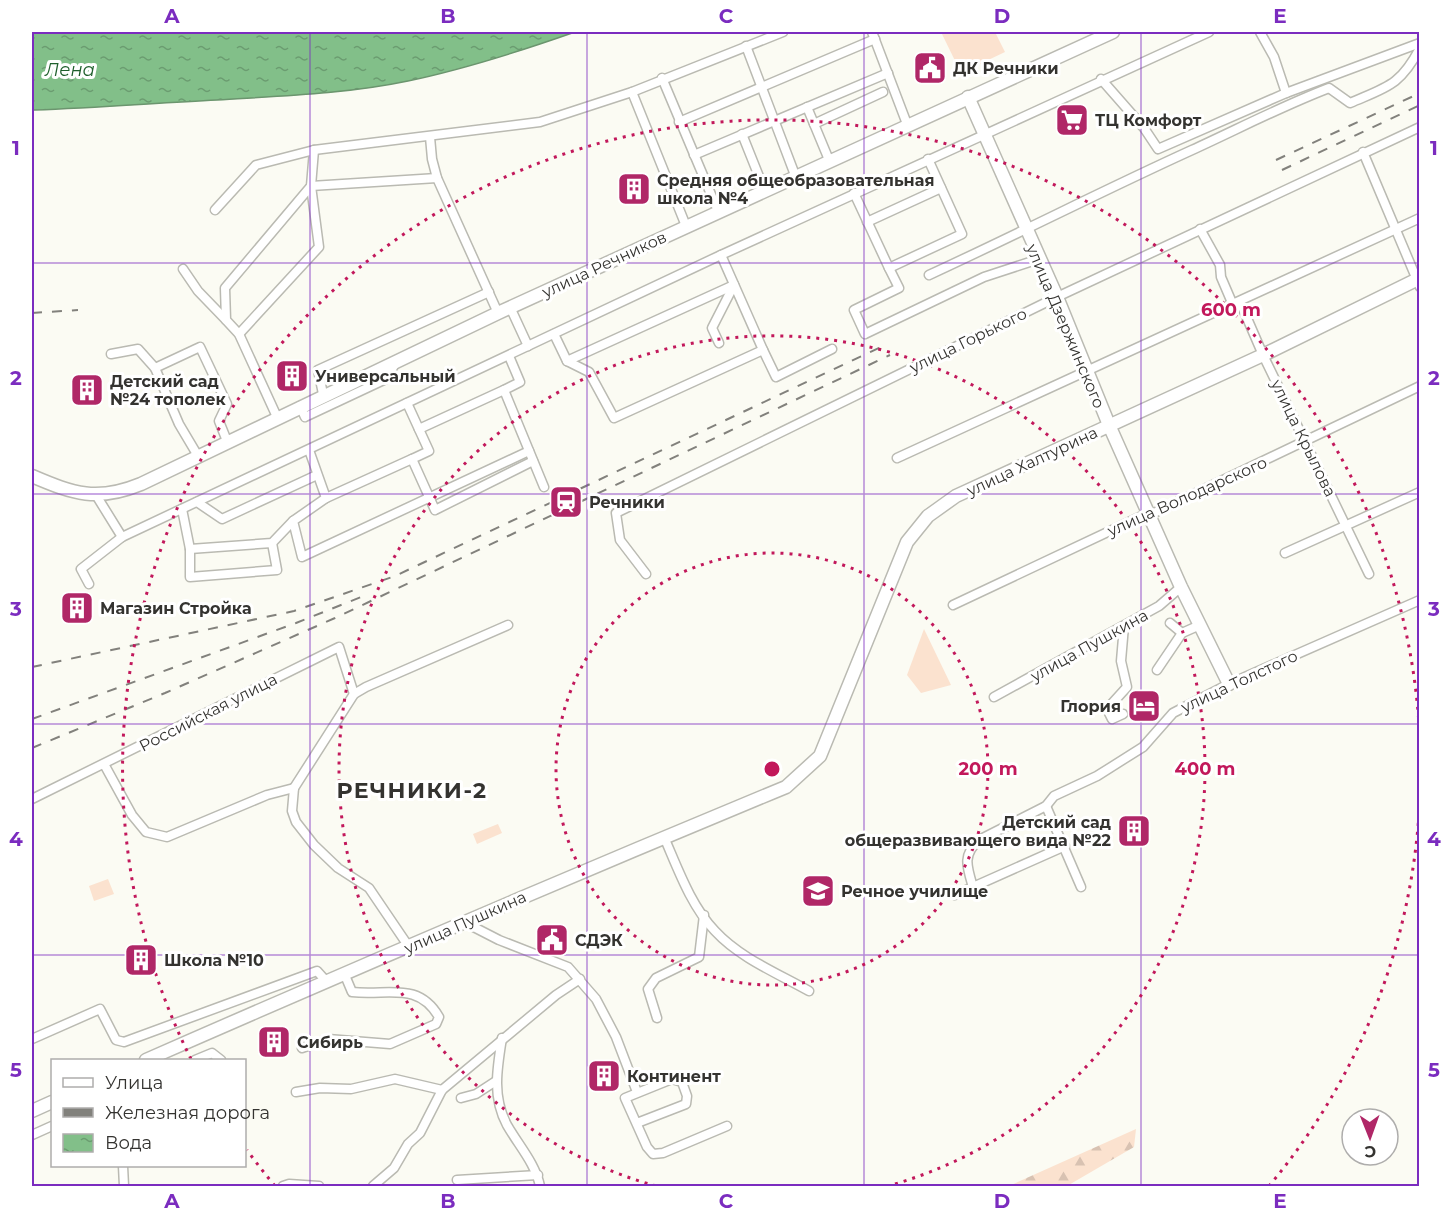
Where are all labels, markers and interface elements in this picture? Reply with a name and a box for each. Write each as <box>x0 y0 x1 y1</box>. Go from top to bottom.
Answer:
text: A <box>163 4 180 28</box>
text: B <box>440 4 456 28</box>
text: C <box>719 4 734 28</box>
text: D <box>994 4 1010 28</box>
text: E <box>1273 4 1287 28</box>
public building icon: ДК Речники <box>912 50 948 86</box>
water label: Лена <box>44 59 95 81</box>
place label: ДК Речники <box>953 59 1059 78</box>
supermarket icon: ТЦ Комфорт <box>1054 102 1090 138</box>
place label: ТЦ Комфорт <box>1095 111 1202 130</box>
text: 1 <box>12 136 20 160</box>
text: 1 <box>1430 136 1438 160</box>
building icon: Средняя общеобразовательная школа №4 <box>616 171 652 207</box>
place label: Средняя общеобразовательная школа №4 <box>657 171 934 208</box>
street label: улица Речников <box>538 227 670 302</box>
street label: улица Дзержинского <box>1022 240 1109 411</box>
text: 600 m <box>1201 299 1261 321</box>
street label: улица Горького <box>906 304 1030 378</box>
building icon: Универсальный <box>274 358 310 394</box>
text: 2 <box>10 366 22 390</box>
text: 2 <box>1428 366 1440 390</box>
place label: Универсальный <box>315 367 456 386</box>
building icon: Детский сад №24 тополек <box>69 372 105 408</box>
place label: Детский сад №24 тополек <box>110 372 227 409</box>
street label: улица Крылова <box>1266 376 1340 500</box>
street label: улица Халтурина <box>963 423 1101 501</box>
street label: улица Володарского <box>1103 453 1270 541</box>
station icon: Речники <box>548 484 584 520</box>
place label: Речники <box>589 493 665 512</box>
building icon: Магазин Стройка <box>59 590 95 626</box>
text: 3 <box>9 597 22 621</box>
text: 3 <box>1427 597 1440 621</box>
place label: Магазин Стройка <box>100 599 252 618</box>
street label: улица Пушкина <box>1026 605 1151 686</box>
street label: улица Толстого <box>1177 646 1301 717</box>
street label: Российская улица <box>136 669 280 756</box>
hotel icon: Глория <box>1126 688 1162 724</box>
place label: Глория <box>1060 697 1121 716</box>
text: 200 m <box>958 758 1018 780</box>
text: 400 m <box>1175 758 1235 780</box>
centre of rings <box>762 759 782 779</box>
district label: РЕЧНИКИ-2 <box>337 777 488 804</box>
place label: Детский сад общеразвивающего вида №22 <box>845 813 1111 850</box>
building icon: Детский сад общеразвивающего вида №22 <box>1116 813 1152 849</box>
text: 4 <box>9 827 23 851</box>
text: 4 <box>1427 827 1441 851</box>
school or university icon: Речное училище <box>800 873 836 909</box>
place label: Речное училище <box>841 882 988 901</box>
street label: улица Пушкина <box>400 887 529 958</box>
public building icon: СДЭК <box>534 922 570 958</box>
place label: СДЭК <box>575 931 623 950</box>
building icon: Школа №10 <box>123 942 159 978</box>
place label: Школа №10 <box>164 951 264 970</box>
building icon: Сибирь <box>256 1024 292 1060</box>
place label: Сибирь <box>297 1033 363 1052</box>
text: 5 <box>10 1058 22 1082</box>
building icon: Континент <box>586 1058 622 1094</box>
text: 5 <box>1428 1058 1440 1082</box>
legend <box>51 1059 246 1167</box>
place label: Континент <box>627 1067 721 1086</box>
text: Улица <box>105 1072 163 1094</box>
text: Железная дорога <box>105 1102 270 1124</box>
north arrow <box>1340 1107 1400 1167</box>
text: Вода <box>105 1132 152 1154</box>
text: С <box>1364 1142 1376 1161</box>
text: A <box>163 1189 180 1213</box>
text: B <box>440 1189 456 1213</box>
text: C <box>719 1189 734 1213</box>
text: D <box>994 1189 1010 1213</box>
text: E <box>1273 1189 1287 1213</box>

